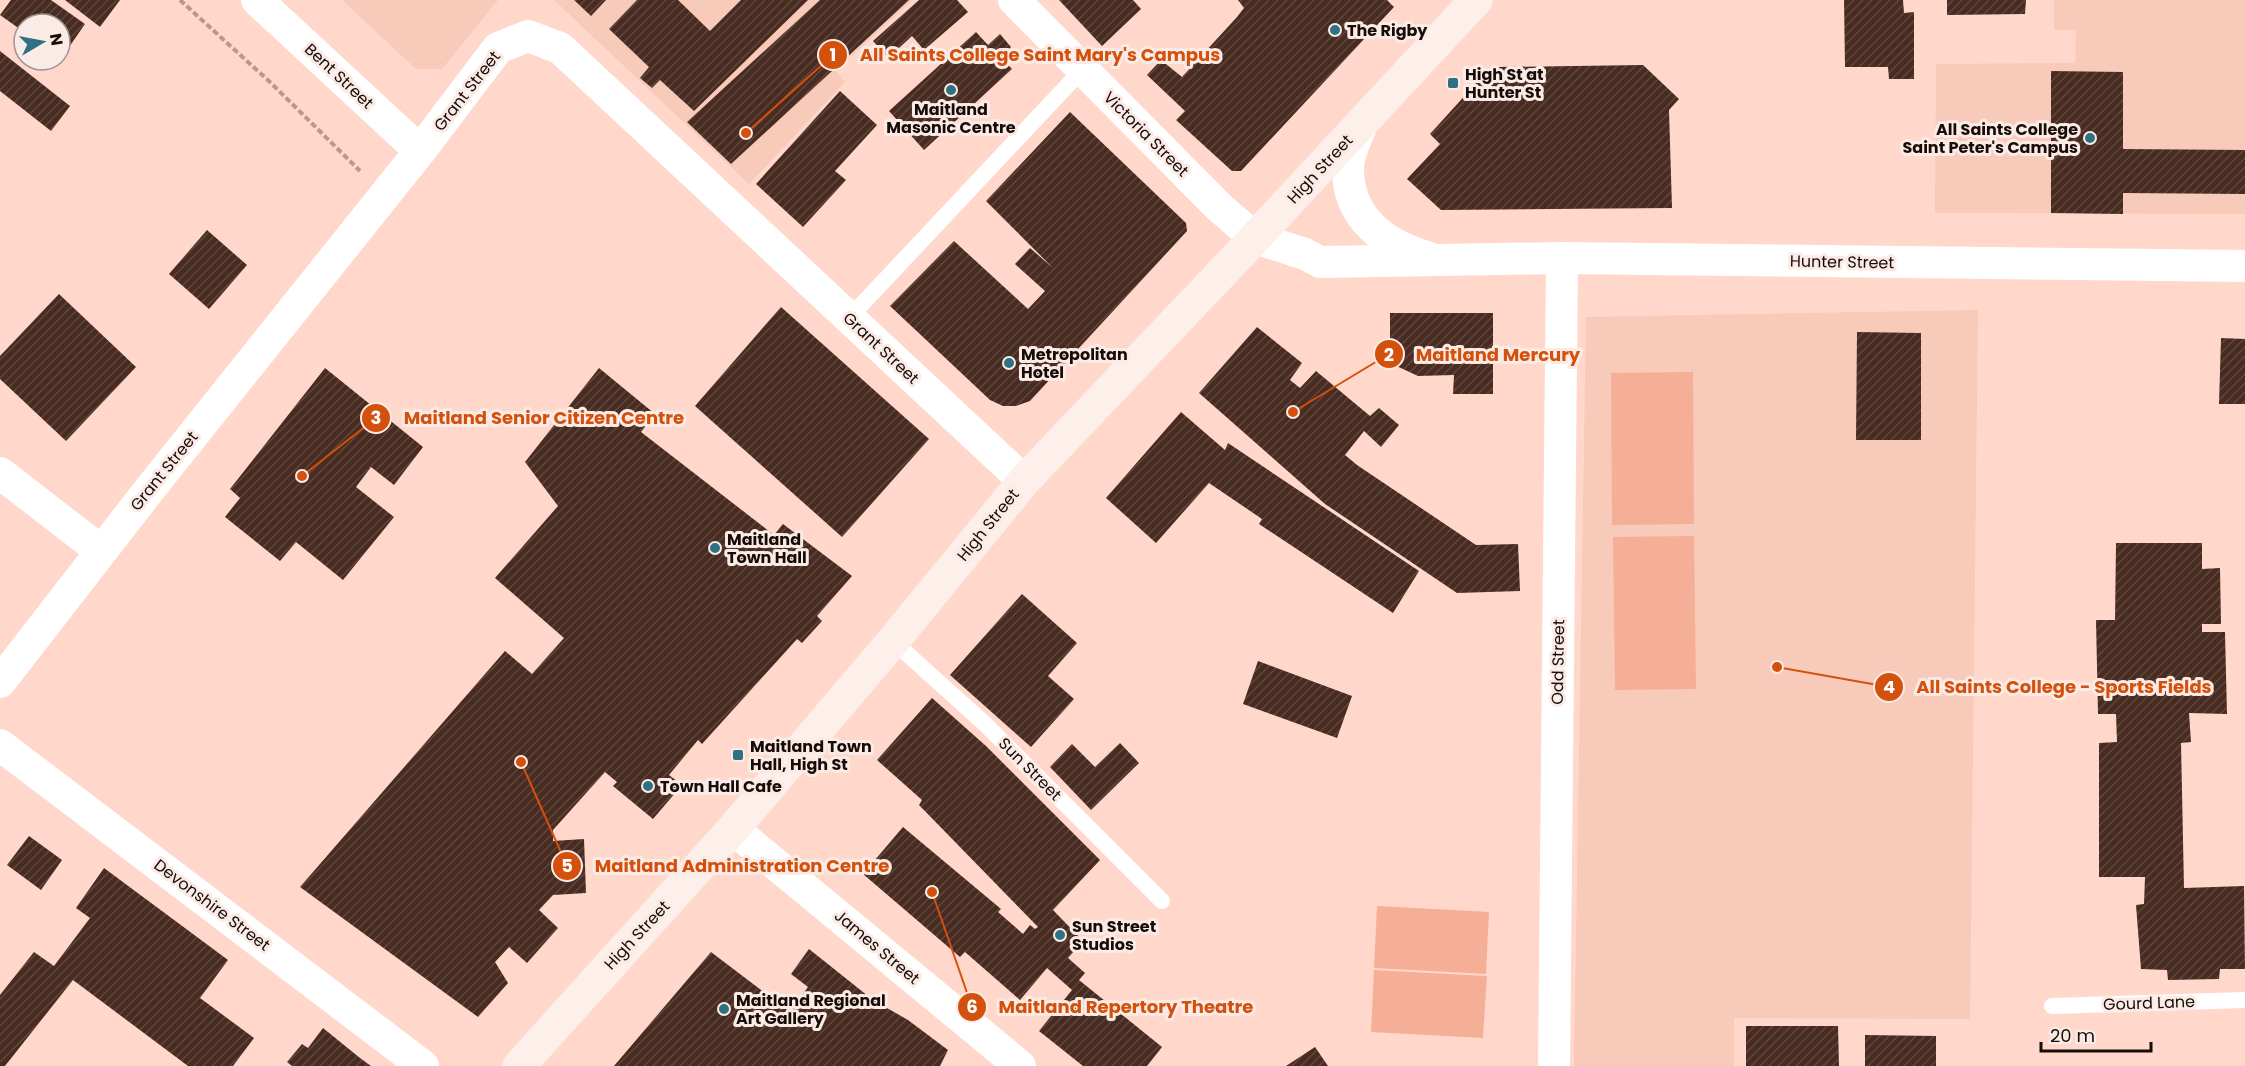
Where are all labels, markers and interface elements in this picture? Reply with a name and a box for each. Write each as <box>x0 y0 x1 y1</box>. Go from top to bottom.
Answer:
north arrow <box>12 12 72 72</box>
place label: The Rigby <box>1347 19 1428 42</box>
marker: The Rigby <box>1328 23 1342 37</box>
text: N <box>44 32 69 47</box>
callout: All Saints College Saint Mary's Campus <box>818 37 1233 73</box>
street label: Bent Street <box>299 38 379 114</box>
text: 1 <box>830 42 836 67</box>
text: All Saints College Saint Mary's Campus <box>860 42 1220 67</box>
street label: Grant Street <box>428 46 506 136</box>
place label: High St at Hunter St <box>1465 63 1544 104</box>
marker: High St at Hunter St <box>1446 76 1460 90</box>
marker: Maitland Masonic Centre <box>944 83 958 97</box>
street label: Victoria Street <box>1098 86 1194 182</box>
place label: Maitland Masonic Centre <box>886 98 1016 139</box>
place label: All Saints College Saint Peter's Campus <box>1902 118 2078 159</box>
street label: High Street <box>1282 129 1358 209</box>
marker: All Saints College Saint Peter's Campus <box>2083 131 2097 145</box>
street label: Hunter Street <box>1790 250 1895 274</box>
street label: Grant Street <box>838 307 924 389</box>
callout: Maitland Mercury <box>1374 336 1592 372</box>
text: 2 <box>1384 342 1394 367</box>
text: Maitland Mercury <box>1416 342 1581 367</box>
place label: Metropolitan Hotel <box>1021 343 1128 384</box>
marker: Metropolitan Hotel <box>1002 356 1016 370</box>
callout: Maitland Senior Citizen Centre <box>361 400 696 436</box>
text: 3 <box>371 405 381 430</box>
text: Maitland Senior Citizen Centre <box>404 405 684 430</box>
street label: Grant Street <box>125 426 203 516</box>
street label: High Street <box>952 484 1024 566</box>
place label: Maitland Town Hall <box>727 528 807 569</box>
marker: Maitland Town Hall <box>708 541 722 555</box>
street label: Odd Street <box>1546 619 1570 705</box>
callout: All Saints College - Sports Fields <box>1874 669 2224 705</box>
text: 4 <box>1883 674 1895 699</box>
text: All Saints College - Sports Fields <box>1916 674 2212 699</box>
street label: Sun Street <box>993 732 1067 806</box>
place label: Maitland Town Hall, High St <box>750 735 872 776</box>
marker: Maitland Town Hall, High St <box>731 748 745 762</box>
place label: Town Hall Cafe <box>660 775 782 798</box>
marker: Town Hall Cafe <box>641 779 655 793</box>
callout: Maitland Administration Centre <box>552 848 901 884</box>
text: 5 <box>561 853 573 878</box>
text: Maitland Administration Centre <box>595 853 889 878</box>
street label: Devonshire Street <box>149 854 275 956</box>
street label: High Street <box>599 895 675 975</box>
street label: James Street <box>829 904 925 990</box>
place label: Sun Street Studios <box>1072 915 1156 956</box>
marker: Sun Street Studios <box>1053 928 1067 942</box>
place label: Maitland Regional Art Gallery <box>736 989 886 1030</box>
callout: Maitland Repertory Theatre <box>957 989 1265 1025</box>
street label: Gourd Lane <box>2103 990 2195 1016</box>
text: 6 <box>966 994 978 1019</box>
text: Maitland Repertory Theatre <box>999 994 1253 1019</box>
marker: Maitland Regional Art Gallery <box>717 1002 731 1016</box>
scale bar <box>2041 1015 2150 1053</box>
text: 20 m <box>2050 1023 2095 1048</box>

